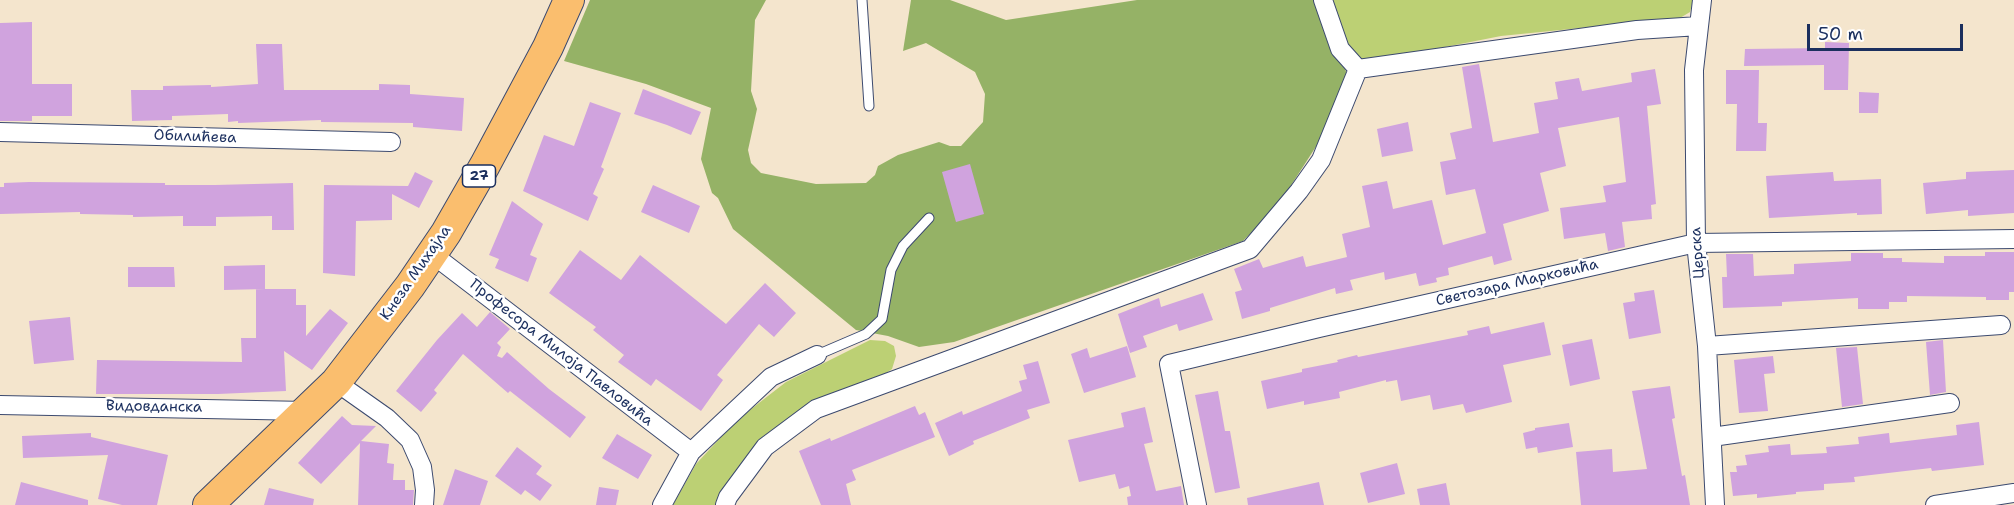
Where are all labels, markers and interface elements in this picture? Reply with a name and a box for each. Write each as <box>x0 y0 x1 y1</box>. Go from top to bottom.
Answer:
scale bar <box>1810 12 1966 50</box>
text: 50 m <box>1818 22 1863 46</box>
street label: Обилићева <box>153 127 237 147</box>
road number: 27 <box>462 165 496 187</box>
street label: Кнеза Михајла <box>377 222 455 324</box>
street label: Церска <box>1687 227 1709 279</box>
street label: Светозара Марковића <box>1434 256 1600 310</box>
street label: Професора Милоја Павловића <box>466 276 656 430</box>
street label: Видовданска <box>106 397 202 417</box>

